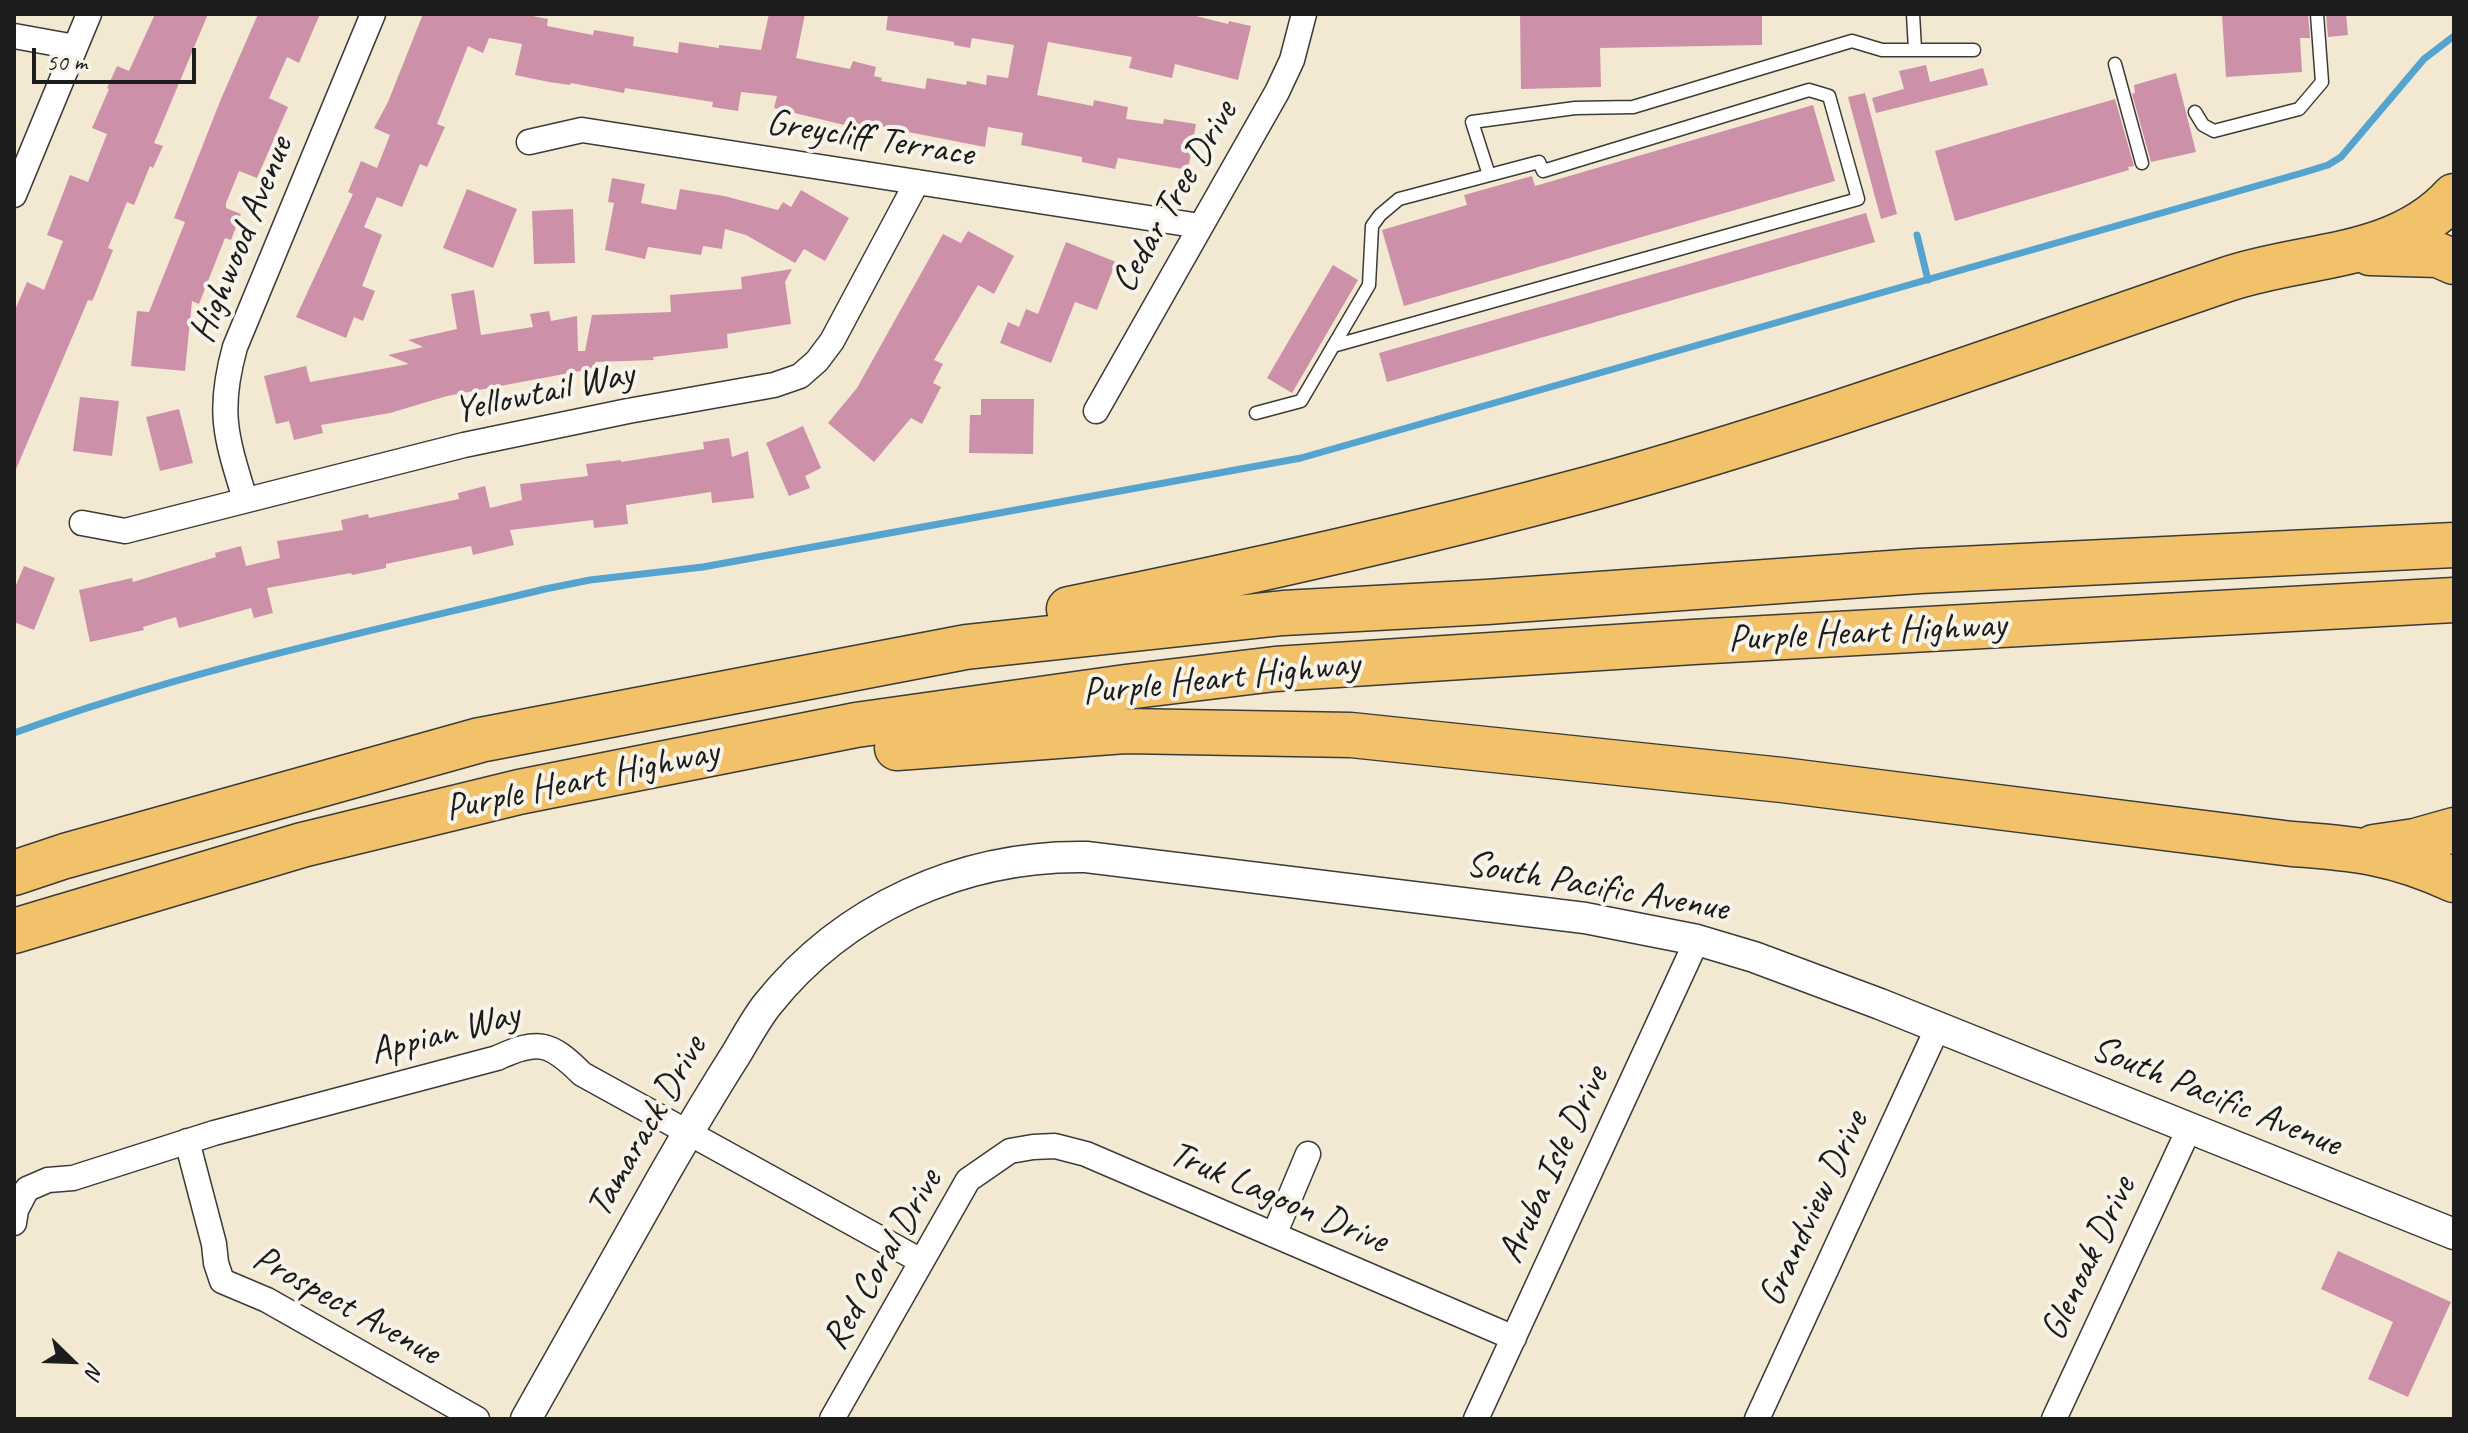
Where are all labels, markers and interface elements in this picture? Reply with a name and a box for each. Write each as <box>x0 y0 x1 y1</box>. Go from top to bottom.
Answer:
scale bar <box>36 32 200 82</box>
text: 50 m <box>46 47 87 77</box>
street label: Cedar Tree Drive <box>1102 93 1248 301</box>
street label: Greycliff Terrace <box>763 100 977 178</box>
street label: Highwood Avenue <box>180 131 304 349</box>
street label: Yellowtail Way <box>450 352 638 434</box>
street label: Purple Heart Highway <box>1727 603 2007 663</box>
street label: Purple Heart Highway <box>1080 642 1362 716</box>
street label: Purple Heart Highway <box>441 730 723 832</box>
street label: South Pacific Avenue <box>1462 842 1732 932</box>
street label: Appian Way <box>365 992 525 1076</box>
street label: South Pacific Avenue <box>2085 1026 2347 1168</box>
street label: Tamarack Drive <box>577 1028 717 1226</box>
street label: Aruba Isle Drive <box>1489 1060 1619 1270</box>
street label: Grandview Drive <box>1749 1104 1879 1314</box>
street label: Truk Lagoon Drive <box>1162 1132 1394 1264</box>
street label: Red Coral Drive <box>813 1162 953 1358</box>
street label: Glenoak Drive <box>2031 1170 2147 1348</box>
street label: Prospect Avenue <box>244 1236 448 1376</box>
north arrow <box>32 1321 112 1401</box>
text: N <box>79 1359 110 1382</box>

